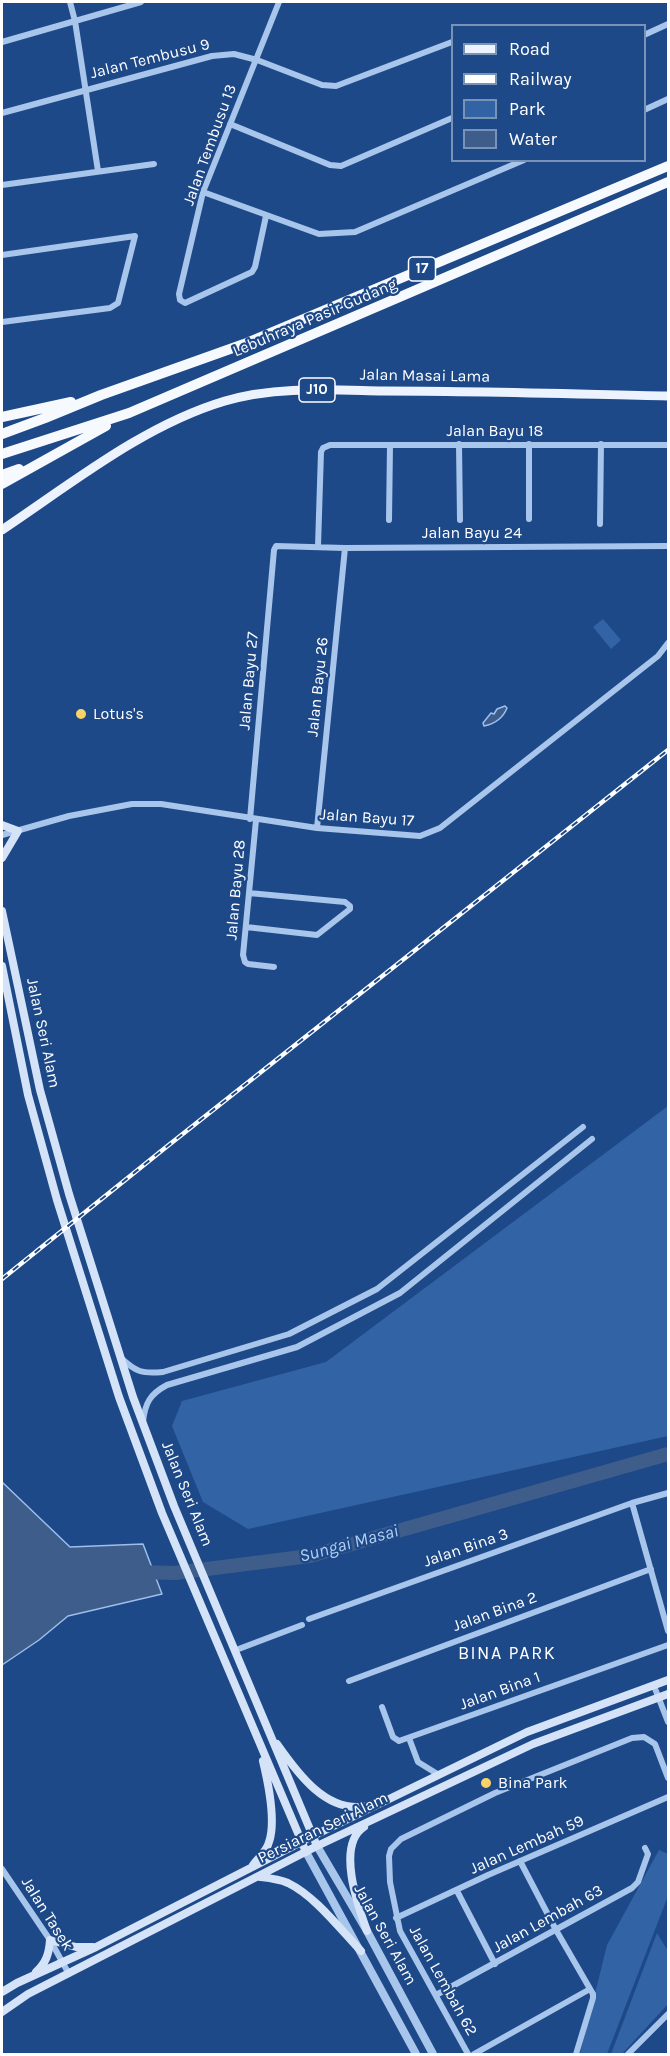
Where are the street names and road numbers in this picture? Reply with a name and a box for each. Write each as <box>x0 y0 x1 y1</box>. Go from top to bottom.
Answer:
street label: Jalan Tembusu 9 <box>88 35 212 83</box>
street label: Jalan Tembusu 13 <box>179 82 241 208</box>
road number: 17 <box>408 257 436 281</box>
street label: Lebuhraya Pasir Gudang <box>230 275 400 361</box>
street label: Jalan Masai Lama <box>360 365 490 387</box>
road number: J10 <box>299 378 335 402</box>
street label: Jalan Bayu 18 <box>447 421 543 441</box>
street label: Jalan Bayu 24 <box>422 523 522 543</box>
street label: Jalan Bayu 27 <box>235 631 263 731</box>
street label: Jalan Bayu 26 <box>303 636 333 738</box>
street label: Jalan Bayu 17 <box>319 805 415 831</box>
street label: Jalan Bayu 28 <box>222 839 250 941</box>
street label: Jalan Seri Alam <box>22 976 64 1090</box>
street label: Jalan Seri Alam <box>157 1439 217 1549</box>
street label: Jalan Bina 3 <box>421 1525 511 1571</box>
street label: Jalan Bina 2 <box>450 1588 540 1636</box>
street label: Jalan Bina 1 <box>457 1668 543 1714</box>
street label: Persiaran Seri Alam <box>255 1788 391 1868</box>
street label: Jalan Lembah 59 <box>467 1811 587 1879</box>
street label: Jalan Tasek <box>17 1874 77 1954</box>
street label: Jalan Lembah 63 <box>490 1881 606 1957</box>
street label: Jalan Seri Alam <box>350 1882 420 1988</box>
street label: Jalan Lembah 62 <box>405 1923 481 2039</box>

